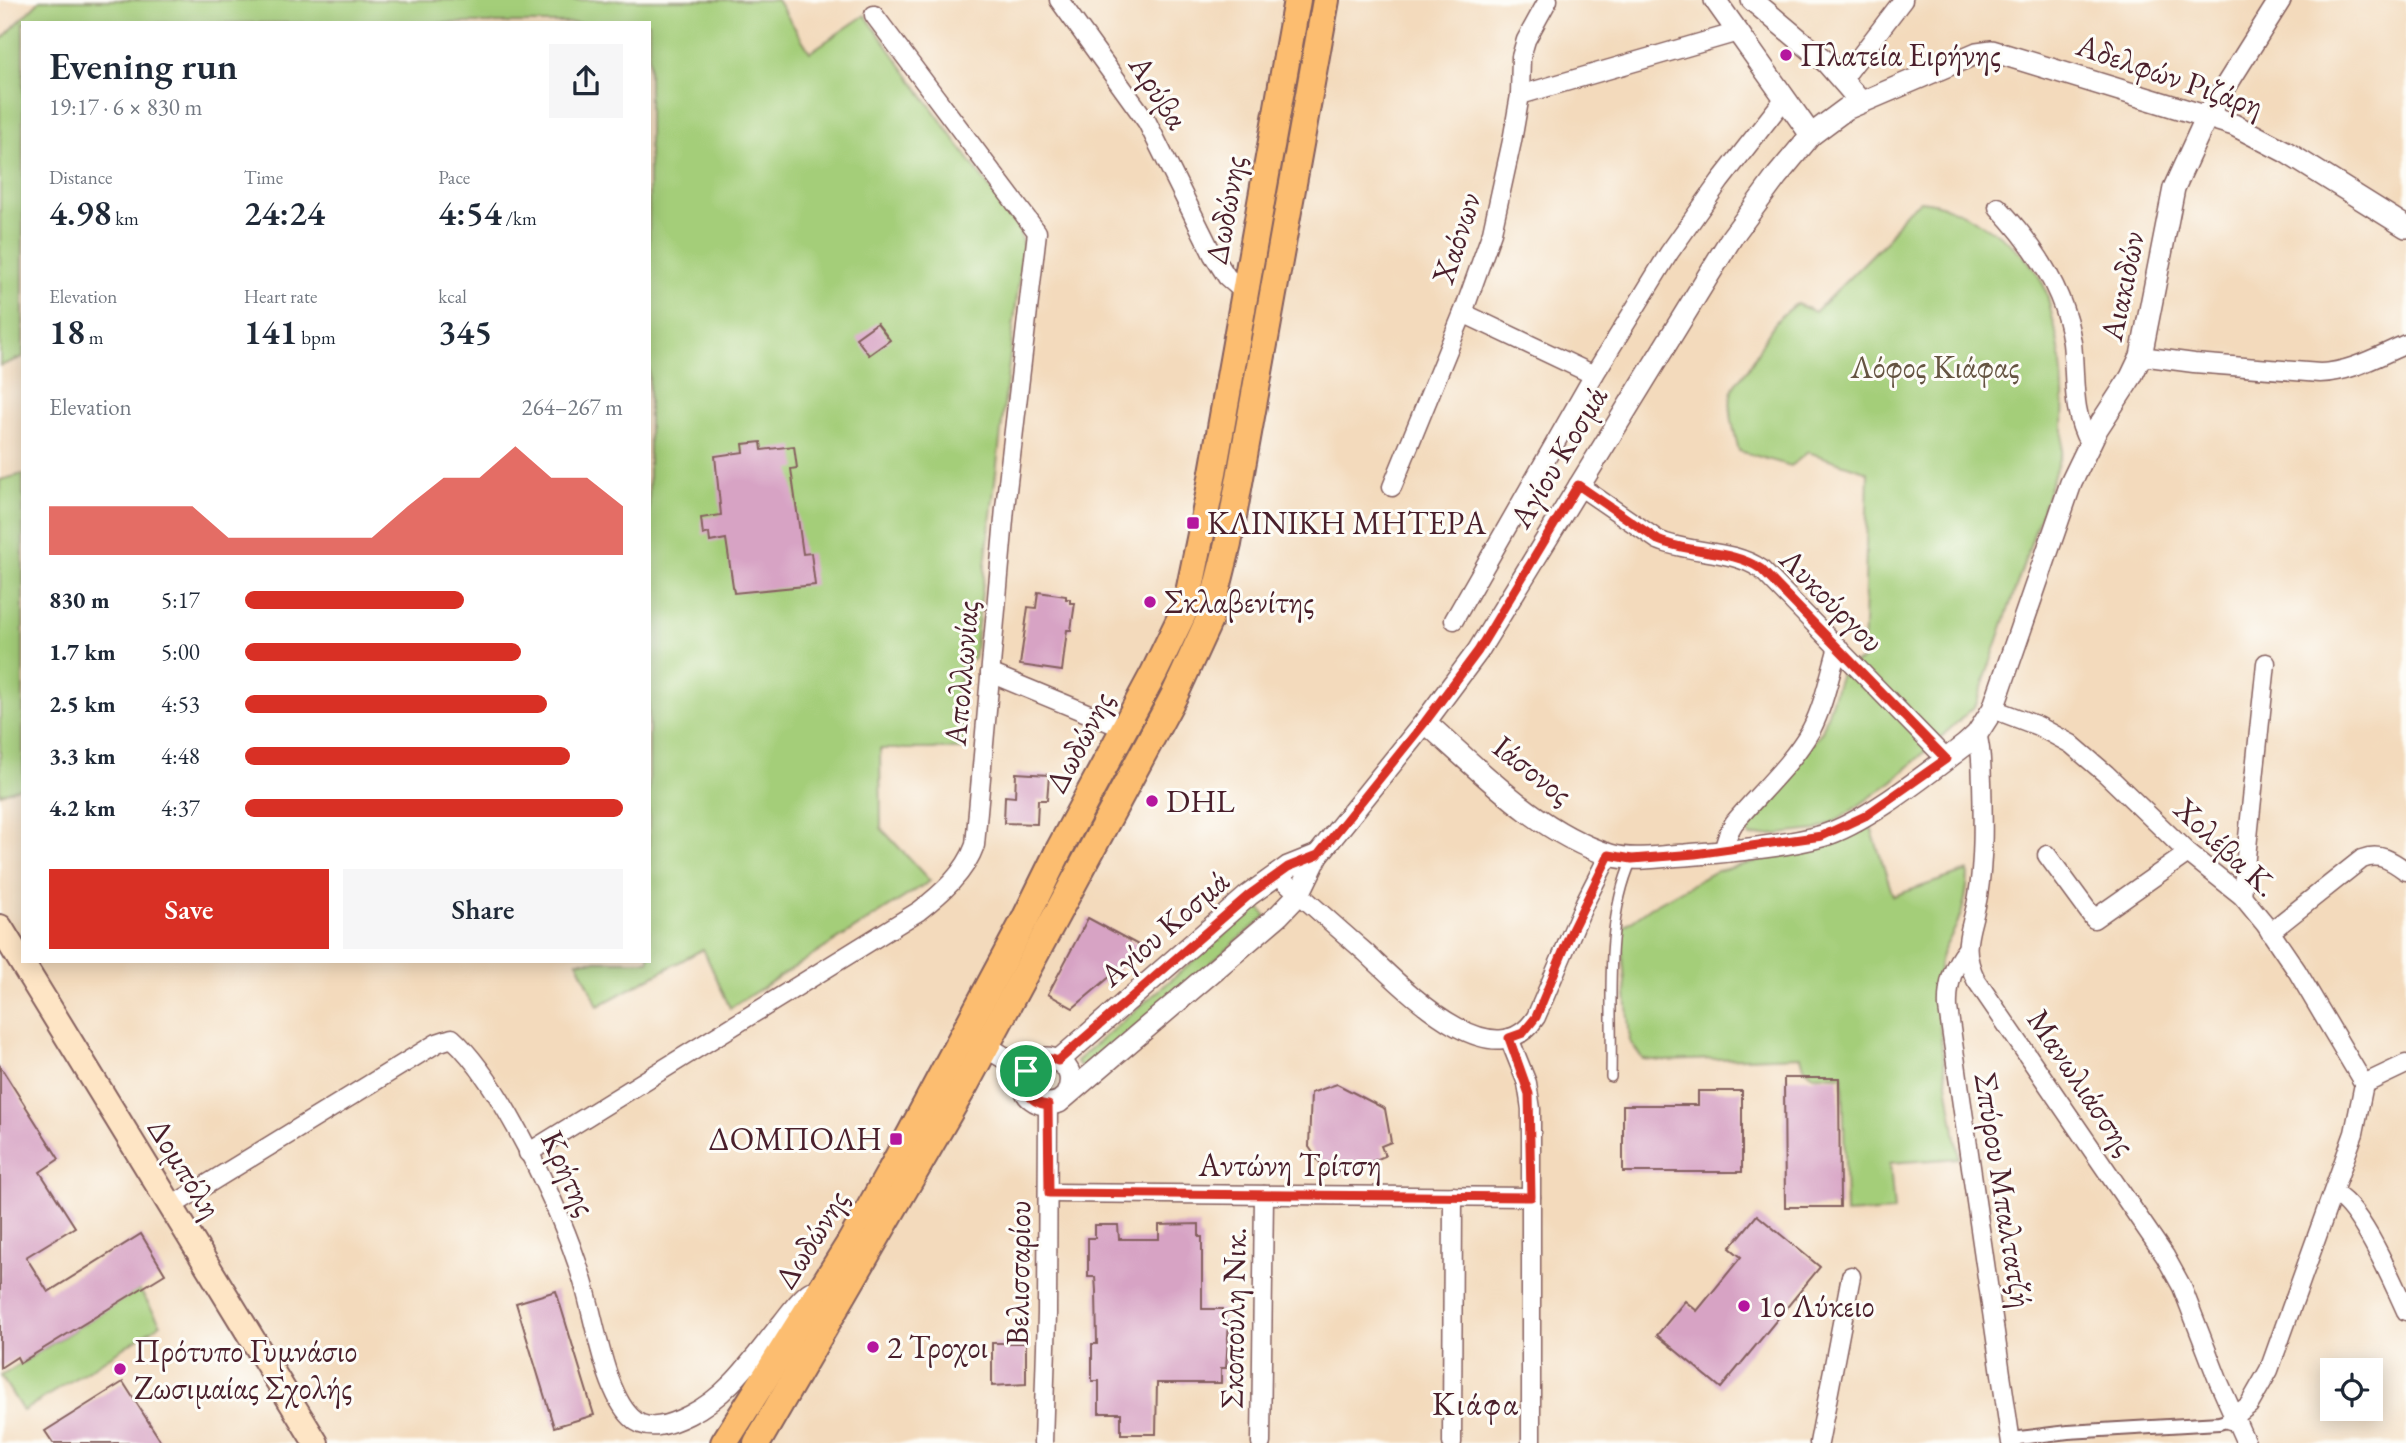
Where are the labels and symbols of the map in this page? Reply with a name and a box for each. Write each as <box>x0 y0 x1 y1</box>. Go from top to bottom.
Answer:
street label: Αδελφών Ριζάρη <box>2070 23 2269 126</box>
place label: Πλατεία Ειρήνης <box>1800 34 2001 76</box>
street label: Αρύβα <box>1119 46 1199 138</box>
marker: Πλατεία Ειρήνης <box>1778 47 1794 63</box>
street label: Δωδώνης <box>1195 152 1255 268</box>
street label: Χαόνων <box>1421 187 1490 290</box>
street label: Αιακιδών <box>2090 227 2154 346</box>
park label: Λόφος Κιάφας <box>1850 346 2019 388</box>
street label: Αγίου Κοσμά <box>1499 378 1617 536</box>
place label: ΚΛΙΝΙΚΗ ΜΗΤΕΡΑ <box>1207 502 1487 544</box>
marker: ΚΛΙΝΙΚΗ ΜΗΤΕΡΑ <box>1185 515 1201 531</box>
street label: Λυκούργου <box>1770 538 1893 661</box>
place label: Σκλαβενίτης <box>1164 581 1314 623</box>
marker: Σκλαβενίτης <box>1142 594 1158 610</box>
street label: Απολλωνίας <box>934 599 988 748</box>
street label: Δωδώνης <box>1035 684 1123 800</box>
street label: Ιάσονος <box>1485 726 1581 814</box>
place label: DHL <box>1166 780 1235 822</box>
street label: Χολέβα Κ. <box>2164 787 2287 906</box>
marker: DHL <box>1144 793 1160 809</box>
street label: Αγίου Κοσμά <box>1090 860 1238 996</box>
street label: Μανωλιάσσης <box>2018 1001 2146 1163</box>
pin <box>996 1041 1056 1101</box>
street label: Σπύρου Μπαλτατζή <box>1965 1069 2043 1311</box>
street label: Δομπόλη <box>138 1110 232 1226</box>
place label: ΔΟΜΠΟΛΗ <box>708 1118 882 1160</box>
street label: Κρήτης <box>531 1124 607 1222</box>
marker: ΔΟΜΠΟΛΗ <box>888 1131 904 1147</box>
street label: Αντώνη Τρίτση <box>1197 1144 1382 1186</box>
street label: Δωδώνης <box>764 1181 858 1297</box>
street label: Βελισσαρίου <box>996 1200 1040 1346</box>
street label: Σκοπούλη Νικ. <box>1210 1227 1256 1409</box>
place label: 1ο Λύκειο <box>1758 1285 1875 1327</box>
marker: 1ο Λύκειο <box>1736 1298 1752 1314</box>
place label: 2 Τροχοι <box>887 1326 988 1368</box>
place label: Πρότυπο Γυμνάσιο Ζωσιμαίας Σχολής <box>134 1330 357 1409</box>
marker: 2 Τροχοι <box>865 1339 881 1355</box>
marker: Πρότυπο Γυμνάσιο Ζωσιμαίας Σχολής <box>112 1361 128 1377</box>
district label: Κιάφα <box>1432 1382 1520 1425</box>

